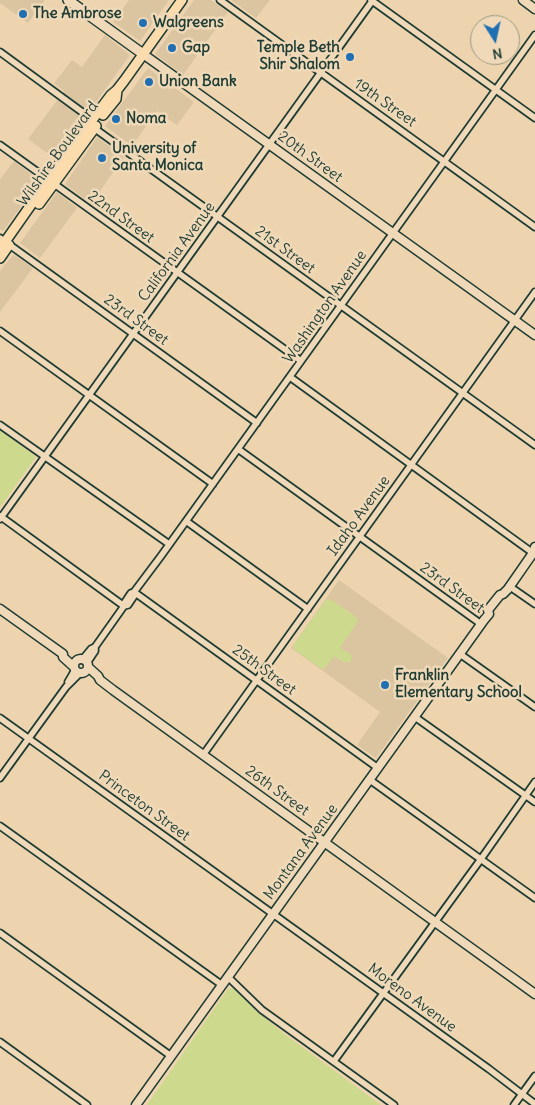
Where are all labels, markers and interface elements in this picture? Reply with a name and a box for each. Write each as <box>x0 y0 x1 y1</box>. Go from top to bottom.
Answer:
place label: The Ambrose <box>33 5 122 23</box>
marker: The Ambrose <box>17 8 29 20</box>
place label: Walgreens <box>153 14 224 32</box>
north arrow <box>470 15 520 65</box>
marker: Walgreens <box>137 17 149 29</box>
place label: Gap <box>182 39 210 57</box>
place label: Temple Beth Shir Shalom <box>257 39 340 74</box>
marker: Gap <box>166 42 178 54</box>
text: N <box>491 44 504 63</box>
marker: Temple Beth Shir Shalom <box>344 51 356 63</box>
place label: Union Bank <box>159 73 237 91</box>
street label: 19th Street <box>350 75 420 131</box>
marker: Union Bank <box>143 76 155 88</box>
street label: Wilshire Boulevard <box>14 98 102 210</box>
place label: Noma <box>126 110 166 128</box>
marker: Noma <box>110 113 122 125</box>
street label: 20th Street <box>274 128 346 186</box>
place label: University of Santa Monica <box>112 140 203 175</box>
marker: University of Santa Monica <box>96 152 108 164</box>
street label: 22nd Street <box>84 187 158 247</box>
street label: California Avenue <box>135 199 219 305</box>
street label: 21st Street <box>252 222 318 278</box>
street label: Washington Avenue <box>279 247 371 367</box>
street label: 23rd Street <box>100 291 172 349</box>
street label: Idaho Avenue <box>324 472 394 560</box>
street label: 23rd Street <box>416 559 488 617</box>
street label: 25th Street <box>229 641 299 699</box>
place label: Franklin Elementary School <box>395 667 522 702</box>
marker: Franklin Elementary School <box>379 679 391 691</box>
street label: 26th Street <box>242 762 312 820</box>
street label: Princeton Street <box>95 767 193 845</box>
street label: Montana Avenue <box>260 801 342 903</box>
street label: Moreno Avenue <box>364 960 460 1036</box>

